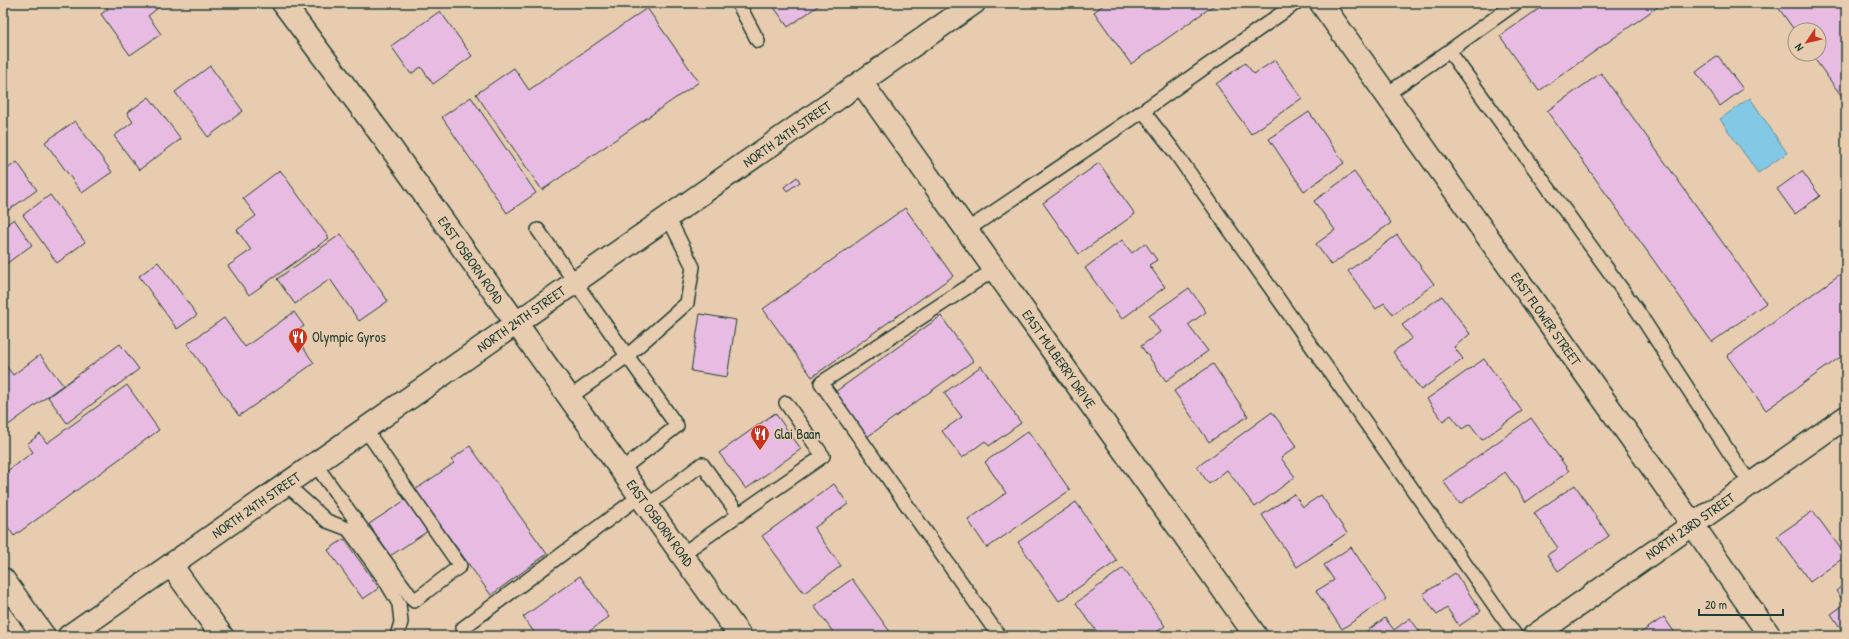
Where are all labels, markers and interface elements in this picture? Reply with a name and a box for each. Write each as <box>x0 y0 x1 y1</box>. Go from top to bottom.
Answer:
north arrow <box>1787 22 1827 62</box>
text: N <box>1791 41 1806 54</box>
street label: NORTH 24TH STREET <box>739 96 835 171</box>
street label: EAST OSBORN ROAD <box>434 212 509 308</box>
street label: EAST FLOWER STREET <box>1507 268 1586 370</box>
street label: NORTH 24TH STREET <box>473 281 569 356</box>
street label: EAST MULBERRY DRIVE <box>1018 306 1101 412</box>
restaurant icon: Olympic Gyros <box>287 326 309 354</box>
place label: Olympic Gyros <box>312 327 386 347</box>
restaurant icon: Glai Baan <box>749 423 771 451</box>
place label: Glai Baan <box>774 424 821 443</box>
street label: NORTH 24TH STREET <box>208 467 304 542</box>
street label: EAST OSBORN ROAD <box>622 475 699 570</box>
street label: NORTH 23RD STREET <box>1641 487 1739 564</box>
scale bar <box>1699 591 1783 617</box>
text: 20 m <box>1705 596 1727 613</box>

